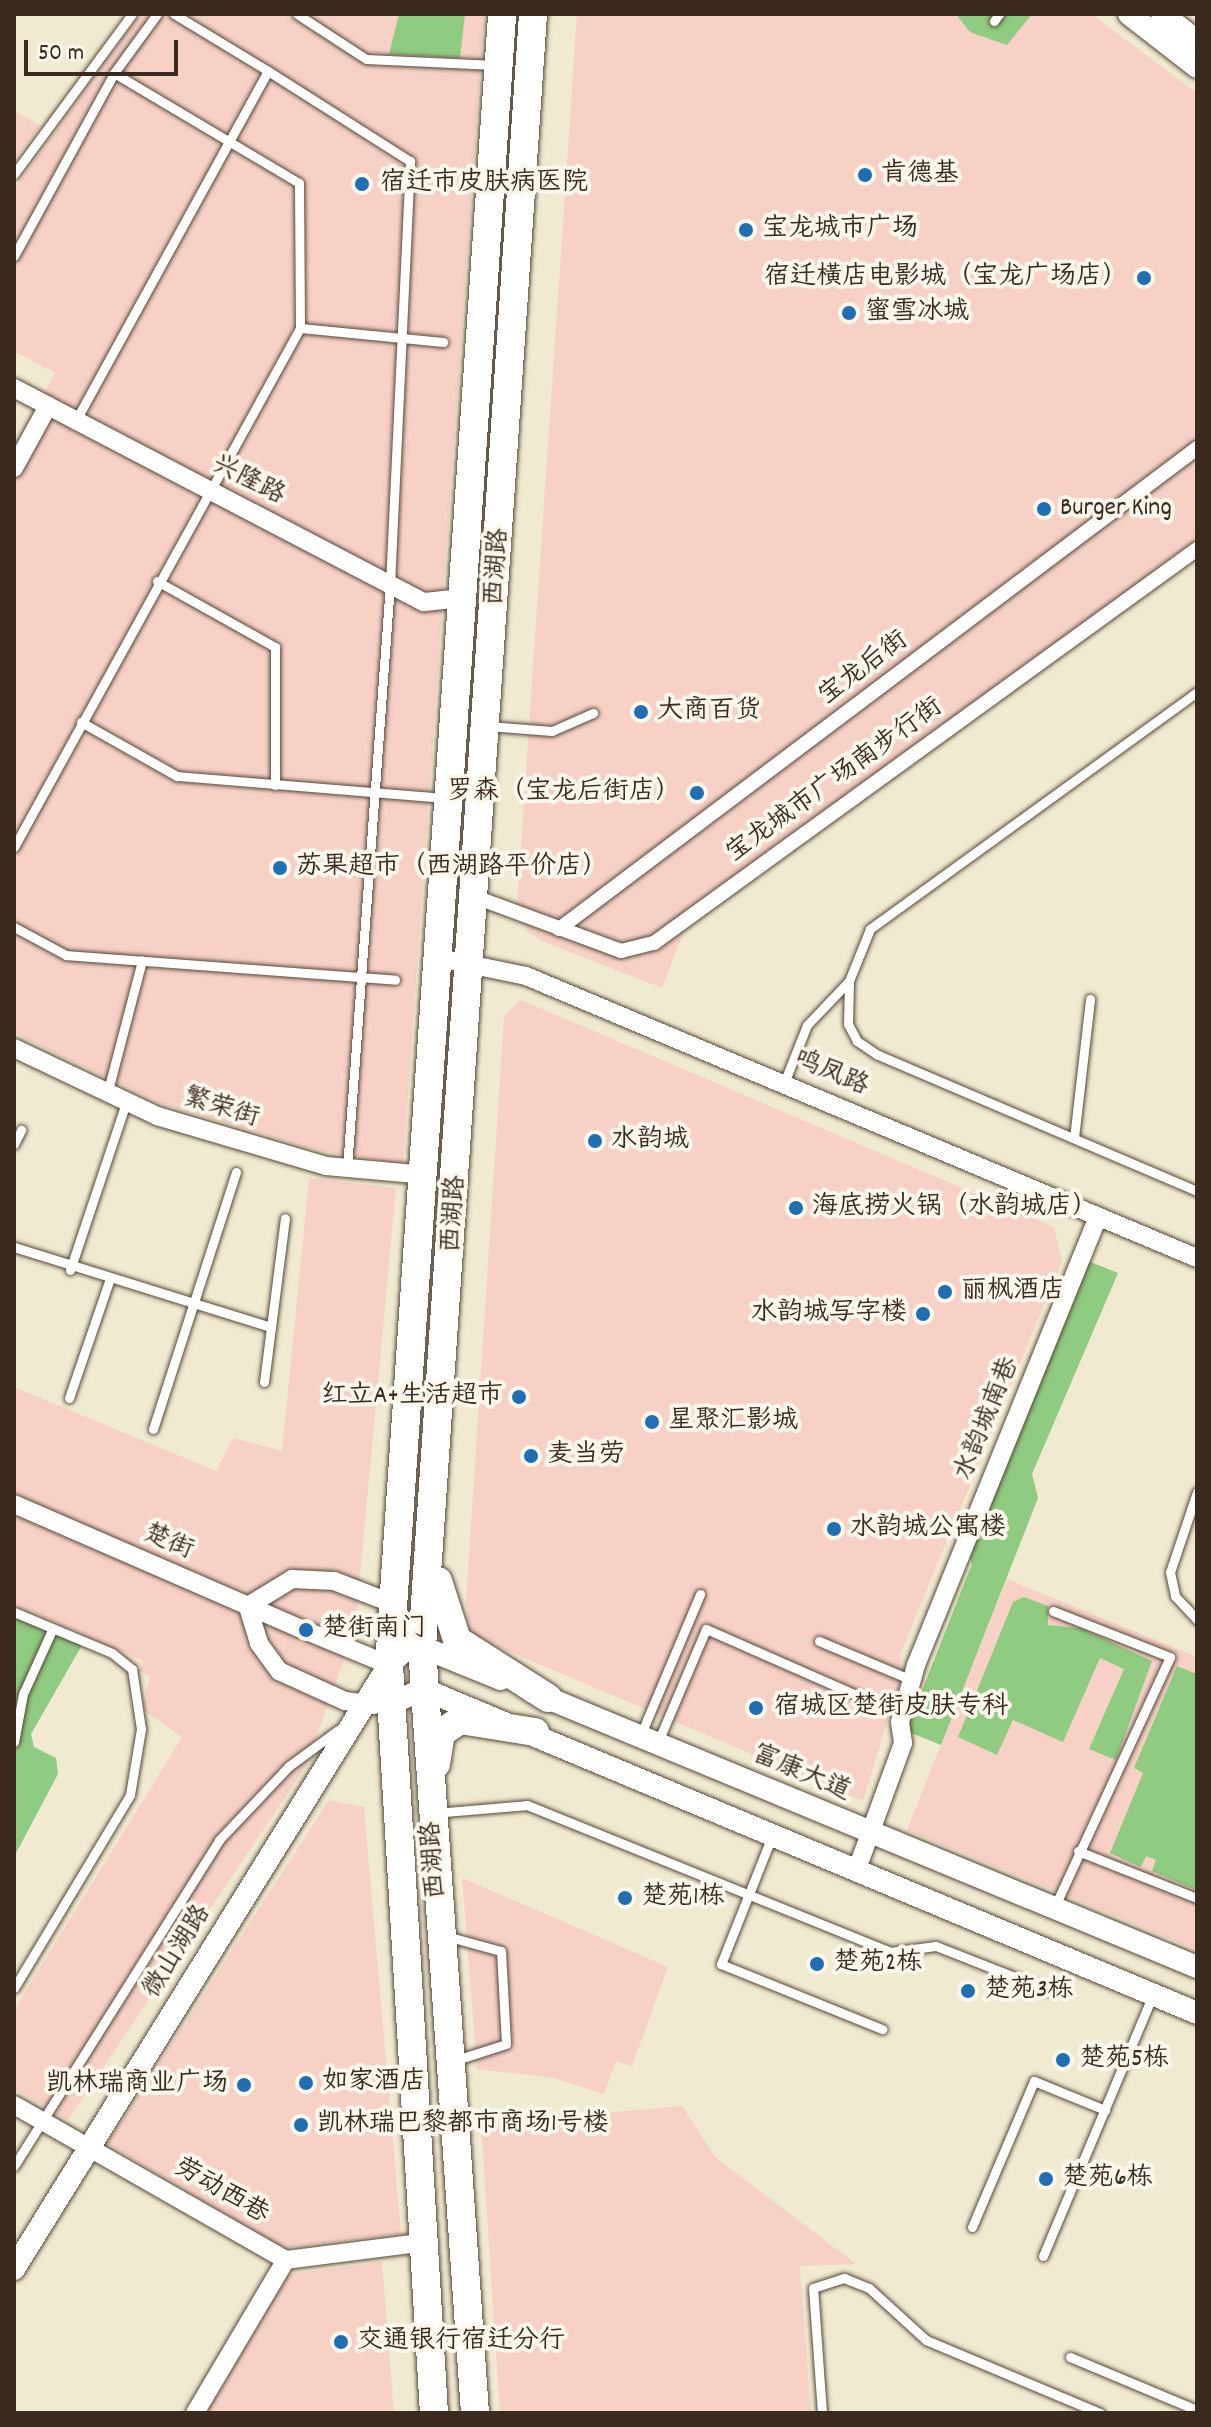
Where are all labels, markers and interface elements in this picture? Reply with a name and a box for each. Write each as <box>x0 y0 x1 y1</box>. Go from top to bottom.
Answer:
scale bar <box>28 24 182 74</box>
text: 50 m <box>38 37 84 71</box>
place label: 肯德基 <box>881 159 959 191</box>
marker: 肯德基 <box>856 166 874 184</box>
place label: 宿迁市皮肤病医院 <box>380 168 588 200</box>
marker: 宿迁市皮肤病医院 <box>351 173 373 195</box>
place label: 宝龙城市广场 <box>762 214 918 246</box>
marker: 宝龙城市广场 <box>737 221 755 239</box>
place label: 宿迁横店电影城（宝龙广场店） <box>764 262 1128 294</box>
marker: 宿迁横店电影城（宝龙广场店） <box>1135 269 1153 287</box>
place label: 蜜雪冰城 <box>865 297 969 329</box>
marker: 蜜雪冰城 <box>840 304 858 322</box>
street label: 兴隆路 <box>206 449 290 513</box>
place label: Burger King <box>1060 493 1172 525</box>
marker: Burger King <box>1035 500 1053 518</box>
street label: 西湖路 <box>480 527 516 607</box>
street label: 宝龙后街 <box>813 625 915 713</box>
street label: 宝龙城市广场南步行街 <box>721 692 949 870</box>
place label: 大商百货 <box>657 696 761 728</box>
marker: 大商百货 <box>632 703 650 721</box>
place label: 罗森（宝龙后街店） <box>447 777 681 809</box>
marker: 罗森（宝龙后街店） <box>688 784 706 802</box>
place label: 苏果超市（西湖路平价店） <box>296 852 608 884</box>
marker: 苏果超市（西湖路平价店） <box>271 859 289 877</box>
street label: 鸣凤路 <box>789 1044 873 1104</box>
street label: 繁荣街 <box>179 1083 263 1135</box>
place label: 水韵城 <box>611 1125 689 1157</box>
marker: 水韵城 <box>586 1132 604 1150</box>
street label: 西湖路 <box>437 1174 473 1254</box>
place label: 海底捞火锅（水韵城店） <box>812 1192 1098 1224</box>
marker: 海底捞火锅（水韵城店） <box>787 1199 805 1217</box>
place label: 丽枫酒店 <box>961 1276 1065 1308</box>
marker: 丽枫酒店 <box>936 1283 954 1301</box>
place label: 水韵城写字楼 <box>751 1298 907 1330</box>
marker: 水韵城写字楼 <box>914 1305 932 1323</box>
street label: 水韵城南巷 <box>949 1353 1027 1485</box>
place label: 红立A+生活超市 <box>321 1381 503 1413</box>
marker: 红立A+生活超市 <box>510 1388 528 1406</box>
place label: 星聚汇影城 <box>668 1406 798 1438</box>
marker: 星聚汇影城 <box>643 1413 661 1431</box>
place label: 麦当劳 <box>547 1440 625 1472</box>
marker: 麦当劳 <box>522 1447 540 1465</box>
place label: 水韵城公寓楼 <box>850 1513 1006 1545</box>
street label: 楚街 <box>138 1518 198 1568</box>
marker: 水韵城公寓楼 <box>825 1520 843 1538</box>
place label: 楚街南门 <box>322 1614 426 1646</box>
marker: 楚街南门 <box>297 1621 315 1639</box>
place label: 宿城区楚街皮肤专科 <box>774 1692 1008 1724</box>
marker: 宿城区楚街皮肤专科 <box>745 1697 767 1719</box>
street label: 富康大道 <box>747 1739 855 1809</box>
street label: 西湖路 <box>417 1820 453 1900</box>
place label: 楚苑1栋 <box>641 1882 725 1914</box>
marker: 楚苑1栋 <box>616 1889 634 1907</box>
street label: 微山湖路 <box>137 1900 219 2004</box>
place label: 楚苑2栋 <box>833 1948 922 1980</box>
marker: 楚苑2栋 <box>808 1955 826 1973</box>
place label: 楚苑3栋 <box>984 1975 1074 2007</box>
marker: 楚苑3栋 <box>959 1982 977 2000</box>
place label: 楚苑5栋 <box>1079 2044 1169 2076</box>
marker: 楚苑5栋 <box>1054 2051 1072 2069</box>
place label: 如家酒店 <box>322 2067 426 2099</box>
place label: 凯林瑞商业广场 <box>46 2069 228 2101</box>
marker: 如家酒店 <box>297 2074 315 2092</box>
marker: 凯林瑞商业广场 <box>235 2076 253 2094</box>
place label: 凯林瑞巴黎都市商场1号楼 <box>317 2109 609 2141</box>
marker: 凯林瑞巴黎都市商场1号楼 <box>292 2116 310 2134</box>
street label: 劳动西巷 <box>168 2152 274 2232</box>
place label: 楚苑6栋 <box>1062 2163 1153 2195</box>
marker: 楚苑6栋 <box>1037 2170 1055 2188</box>
place label: 交通银行宿迁分行 <box>357 2326 565 2358</box>
marker: 交通银行宿迁分行 <box>332 2333 350 2351</box>

